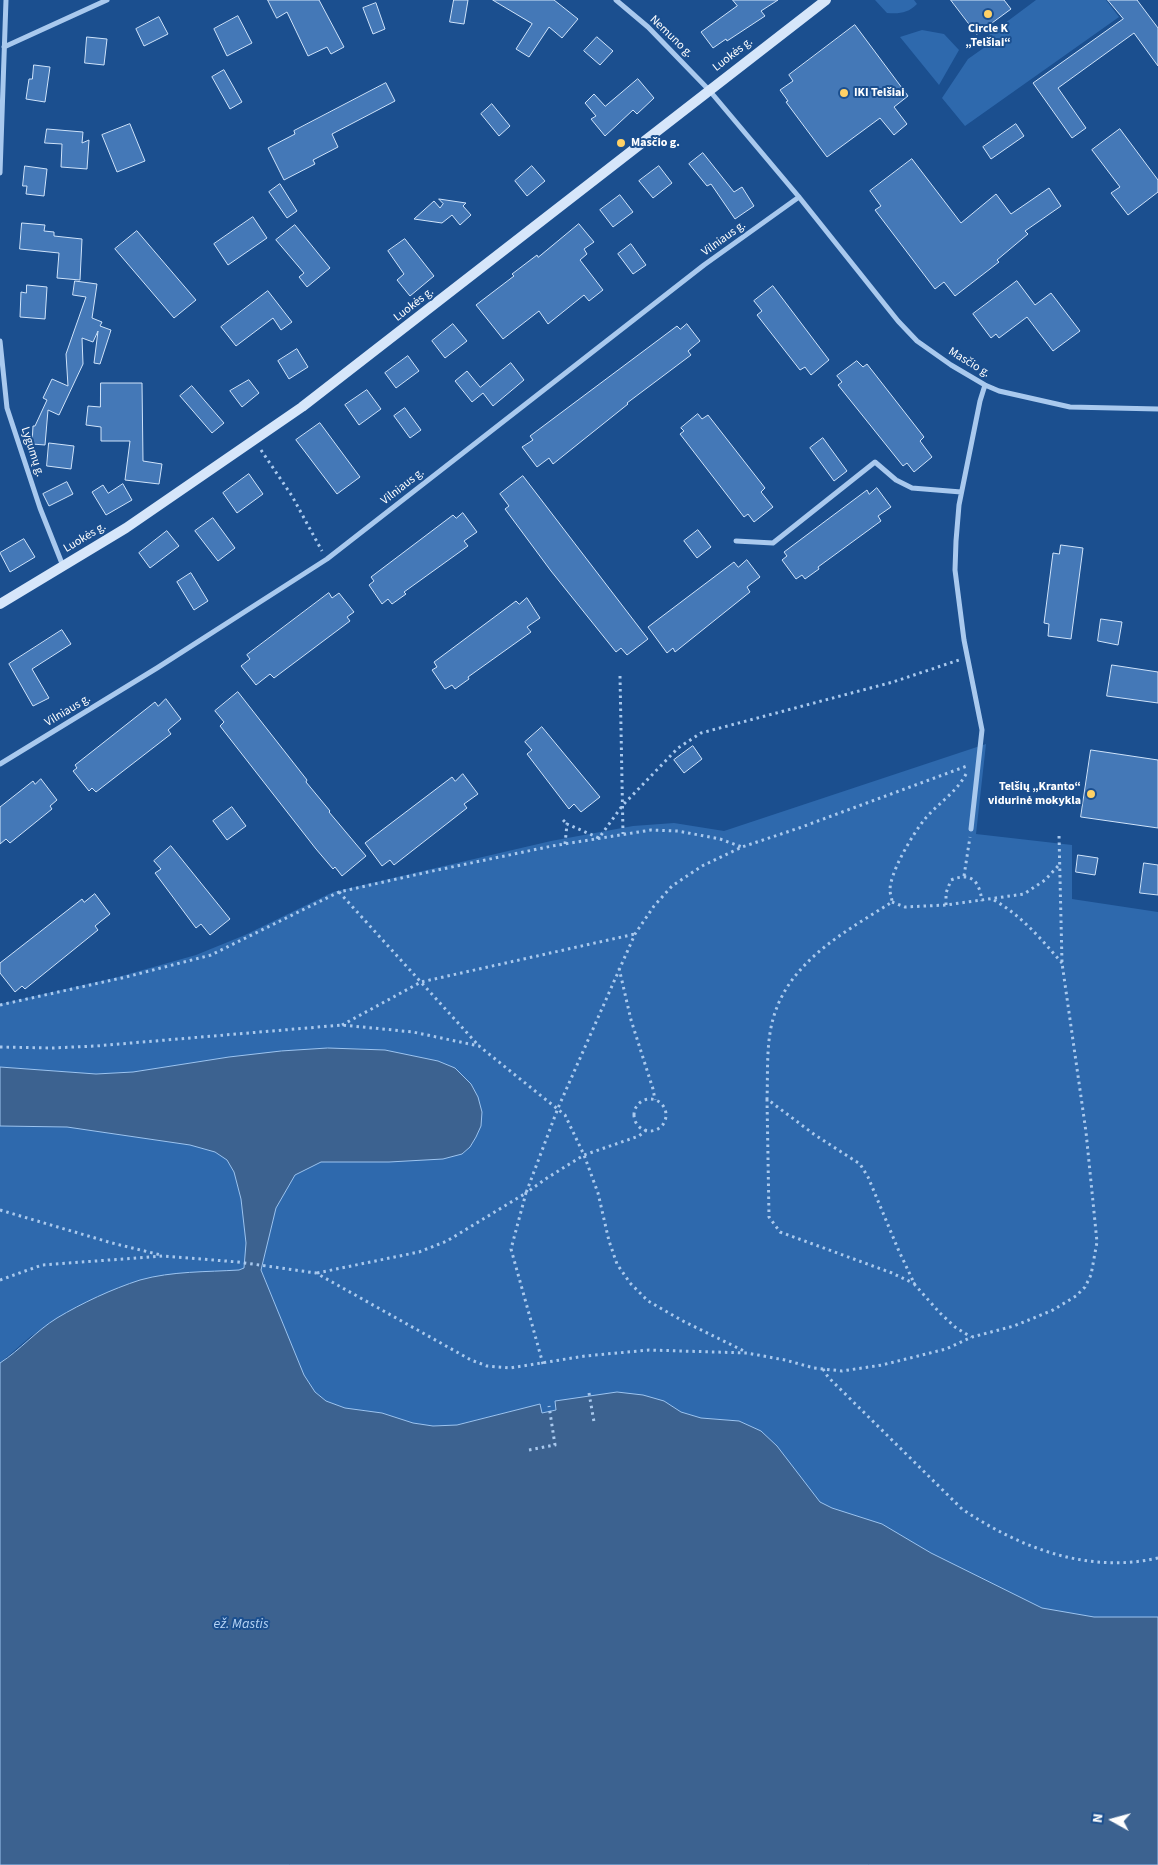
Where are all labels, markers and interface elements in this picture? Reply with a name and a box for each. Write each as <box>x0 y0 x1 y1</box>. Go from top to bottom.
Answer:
marker: Circle K „Telšiai“ <box>982 8 994 20</box>
street label: Nemuno g. <box>646 13 696 61</box>
place label: Circle K „Telšiai“ <box>965 22 1011 50</box>
street label: Luokės g. <box>710 35 756 75</box>
place label: IKI Telšiai <box>854 86 905 100</box>
marker: IKI Telšiai <box>838 87 850 99</box>
place label: Masčio g. <box>631 136 680 150</box>
marker: Masčio g. <box>615 137 627 149</box>
street label: Vilniaus g. <box>699 218 749 260</box>
street label: Luokės g. <box>391 285 437 325</box>
street label: Masčio g. <box>946 345 992 381</box>
street label: Lygumų g. <box>17 425 47 479</box>
street label: Vilniaus g. <box>379 466 427 508</box>
street label: Luokės g. <box>61 520 109 556</box>
street label: Vilniaus g. <box>43 692 93 730</box>
place label: Telšių „Kranto“ vidurinė mokykla <box>988 780 1081 808</box>
marker: Telšių „Kranto“ vidurinė mokykla <box>1085 788 1097 800</box>
water label: ež. Mastis <box>213 1617 269 1633</box>
north arrow <box>1088 1795 1138 1845</box>
text: N <box>1088 1812 1109 1824</box>

